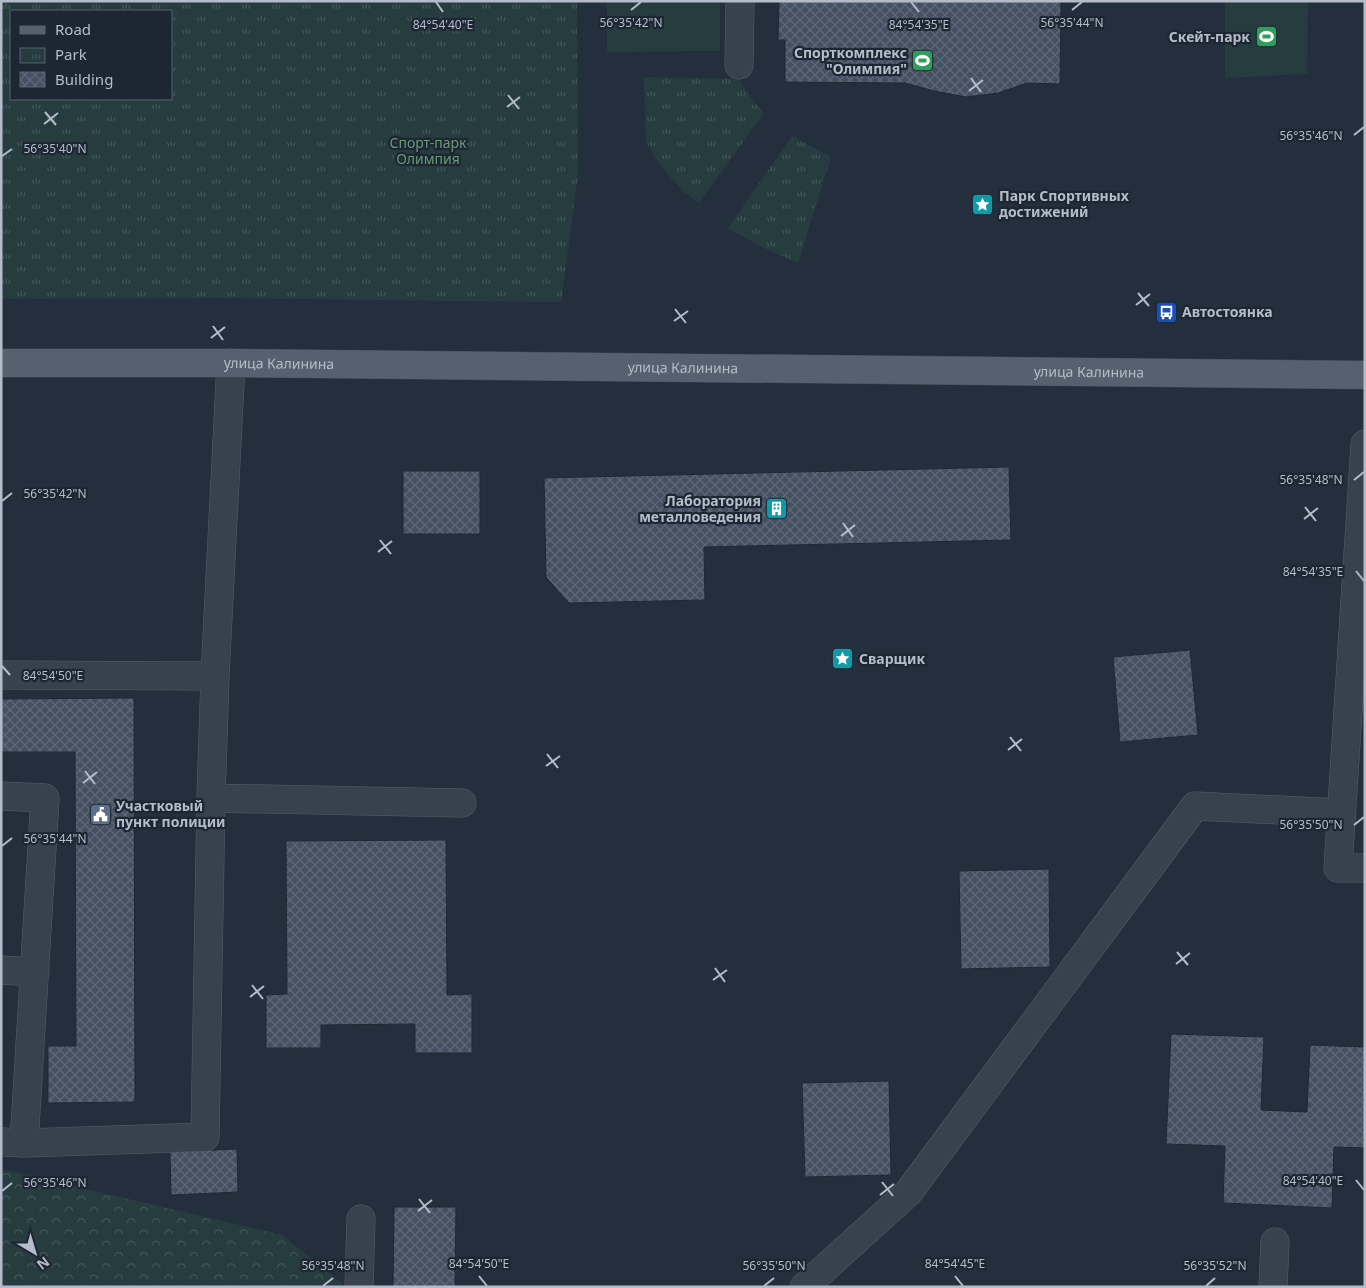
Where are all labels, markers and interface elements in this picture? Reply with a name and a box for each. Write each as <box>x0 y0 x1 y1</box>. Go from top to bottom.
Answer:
legend <box>10 10 172 100</box>
text: 56°35'42"N <box>599 14 663 31</box>
text: 56°35'44"N <box>1040 14 1104 31</box>
text: 84°54'40"E <box>413 16 473 33</box>
text: 84°54'35"E <box>889 16 949 33</box>
text: Road <box>55 19 91 39</box>
sports icon: Скейт-парк <box>1254 25 1278 49</box>
place label: Скейт-парк <box>1169 27 1250 46</box>
place label: Спорткомплекс "Олимпия" <box>794 43 907 78</box>
text: Park <box>55 44 87 64</box>
sports icon: Спорткомплекс "Олимпия" <box>911 49 935 73</box>
text: Building <box>55 69 113 89</box>
text: 56°35'46"N <box>1279 127 1343 144</box>
park label: Спорт-парк Олимпия <box>389 133 467 168</box>
text: 56°35'40"N <box>23 140 87 157</box>
place label: Парк Спортивных достижений <box>999 186 1130 221</box>
place icon: Парк Спортивных достижений <box>971 192 995 216</box>
bus stop icon: Автостоянка <box>1154 300 1178 324</box>
place label: Автостоянка <box>1182 302 1273 321</box>
street label: улица Калинина <box>224 353 334 373</box>
street label: улица Калинина <box>628 357 738 377</box>
street label: улица Калинина <box>1034 361 1144 382</box>
text: 56°35'48"N <box>1279 471 1343 488</box>
text: 56°35'42"N <box>23 485 87 502</box>
place label: Лаборатория металловедения <box>639 491 761 526</box>
building icon: Лаборатория металловедения <box>765 497 789 521</box>
text: 84°54'35"E <box>1283 563 1343 580</box>
place icon: Сварщик <box>831 647 855 671</box>
place label: Сварщик <box>859 649 925 668</box>
text: 84°54'50"E <box>23 667 83 684</box>
place label: Участковый пункт полиции <box>116 796 226 831</box>
public building icon: Участковый пункт полиции <box>88 802 112 826</box>
text: 56°35'50"N <box>1279 816 1343 833</box>
text: 56°35'44"N <box>23 830 87 847</box>
text: 84°54'40"E <box>1283 1172 1343 1189</box>
text: 56°35'46"N <box>23 1174 87 1191</box>
north arrow <box>10 1228 60 1278</box>
text: N <box>33 1253 54 1275</box>
text: 84°54'50"E <box>449 1255 509 1272</box>
text: 84°54'45"E <box>925 1255 985 1272</box>
text: 56°35'48"N <box>301 1257 365 1274</box>
text: 56°35'50"N <box>742 1257 806 1274</box>
text: 56°35'52"N <box>1183 1257 1247 1274</box>

